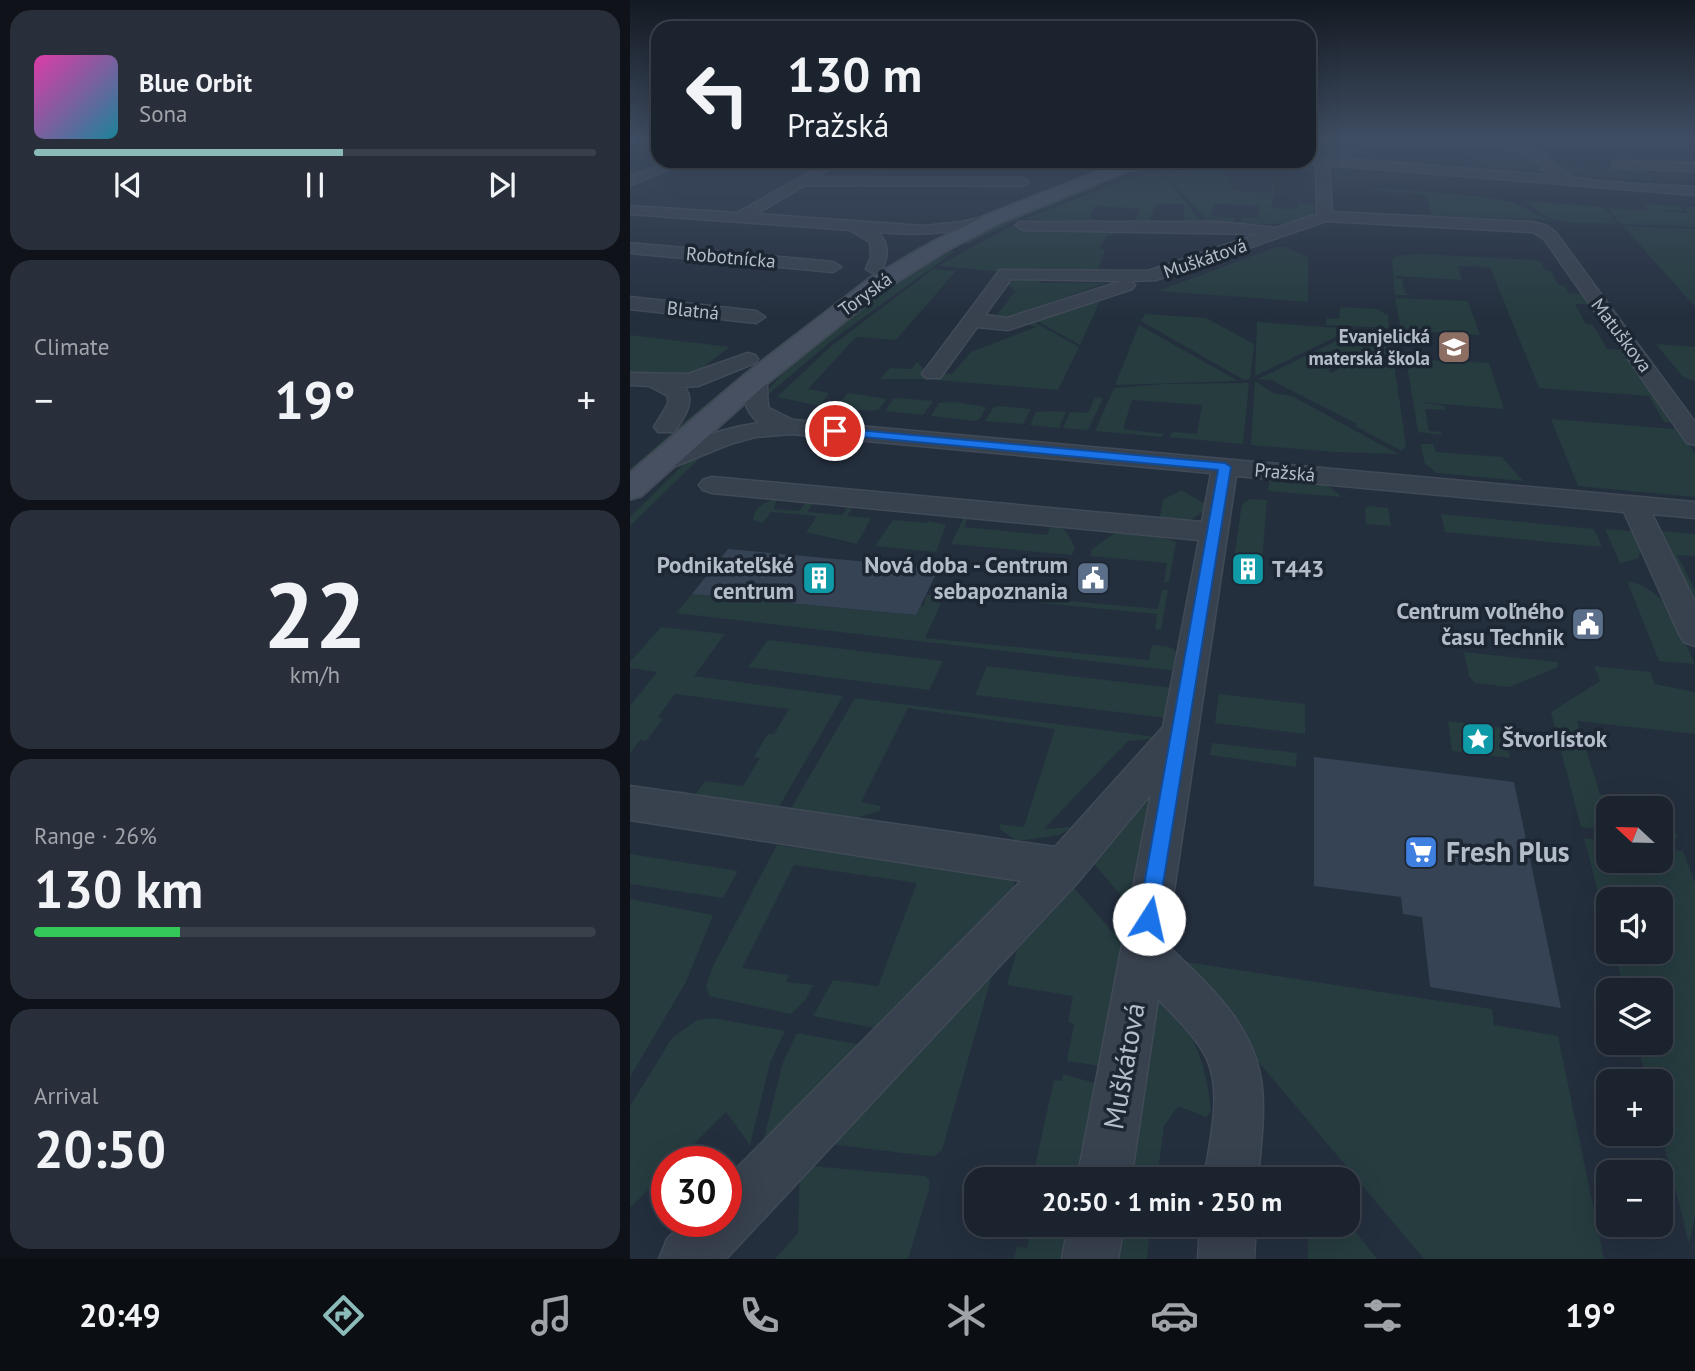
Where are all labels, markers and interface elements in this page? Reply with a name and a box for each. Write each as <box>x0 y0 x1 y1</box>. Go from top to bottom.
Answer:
text: 130 m <box>787 42 922 106</box>
icon: left <box>672 49 763 140</box>
text: Blue Orbit <box>139 66 252 99</box>
text: Sona <box>139 99 188 128</box>
text: Pražská <box>787 104 890 146</box>
icon: previous <box>109 166 147 204</box>
icon: pause <box>296 166 334 204</box>
icon: next <box>483 166 521 204</box>
street label: Muškátová <box>1160 233 1250 283</box>
street label: Robotnícka <box>685 241 777 273</box>
street label: Toryská <box>834 267 896 321</box>
street label: Matuškova <box>1586 293 1658 377</box>
street label: Blatná <box>666 295 720 325</box>
place label: Evanjelická materská škola <box>1309 324 1430 370</box>
school or university icon: Evanjelická materská škola <box>1435 328 1473 366</box>
text: Climate <box>34 332 109 361</box>
text: 19° <box>274 366 356 433</box>
text: − <box>34 375 53 424</box>
text: + <box>577 375 596 424</box>
pin <box>805 401 865 461</box>
icon: arrive <box>816 412 854 450</box>
street label: Pražská <box>1254 457 1316 487</box>
place label: Podnikateľské centrum <box>657 550 794 605</box>
place label: Nová doba - Centrum sebapoznania <box>864 550 1068 605</box>
building icon: T443 <box>1229 550 1267 588</box>
place label: T443 <box>1272 554 1324 583</box>
text: 22 <box>263 555 367 673</box>
building icon: Podnikateľské centrum <box>800 559 838 597</box>
public building icon: Nová doba - Centrum sebapoznania <box>1074 559 1112 597</box>
place label: Centrum voľného času Technik <box>1396 596 1565 651</box>
public building icon: Centrum voľného času Technik <box>1569 605 1607 643</box>
text: km/h <box>290 660 340 689</box>
place icon: Štvorlístok <box>1459 720 1497 758</box>
place label: Štvorlístok <box>1502 724 1608 753</box>
north arrow <box>1596 796 1673 873</box>
map controls <box>1596 796 1673 1237</box>
text: Range · 26% <box>34 821 157 850</box>
supermarket icon: Fresh Plus <box>1402 833 1440 871</box>
place label: Fresh Plus <box>1446 833 1570 870</box>
text: 130 km <box>34 855 203 922</box>
position arrow <box>1112 882 1186 956</box>
button: sound <box>1596 887 1673 964</box>
button: layers <box>1596 978 1673 1055</box>
street label: Muškátová <box>1094 1000 1153 1132</box>
button: + <box>1596 1069 1673 1146</box>
text: Arrival <box>34 1081 98 1110</box>
text: 20:50 <box>34 1115 166 1182</box>
speed limit sign: 30 <box>651 1146 742 1237</box>
button: − <box>1596 1160 1673 1237</box>
text: 20:50 · 1 min · 250 m <box>1042 1185 1282 1218</box>
icon: directions <box>319 1291 368 1340</box>
icon: music <box>527 1291 576 1340</box>
icon: phone <box>735 1291 784 1340</box>
icon: climate <box>942 1291 991 1340</box>
icon: car <box>1150 1291 1199 1340</box>
icon: filters <box>1358 1291 1407 1340</box>
text: 20:49 <box>79 1294 161 1336</box>
text: 19° <box>1565 1294 1616 1336</box>

